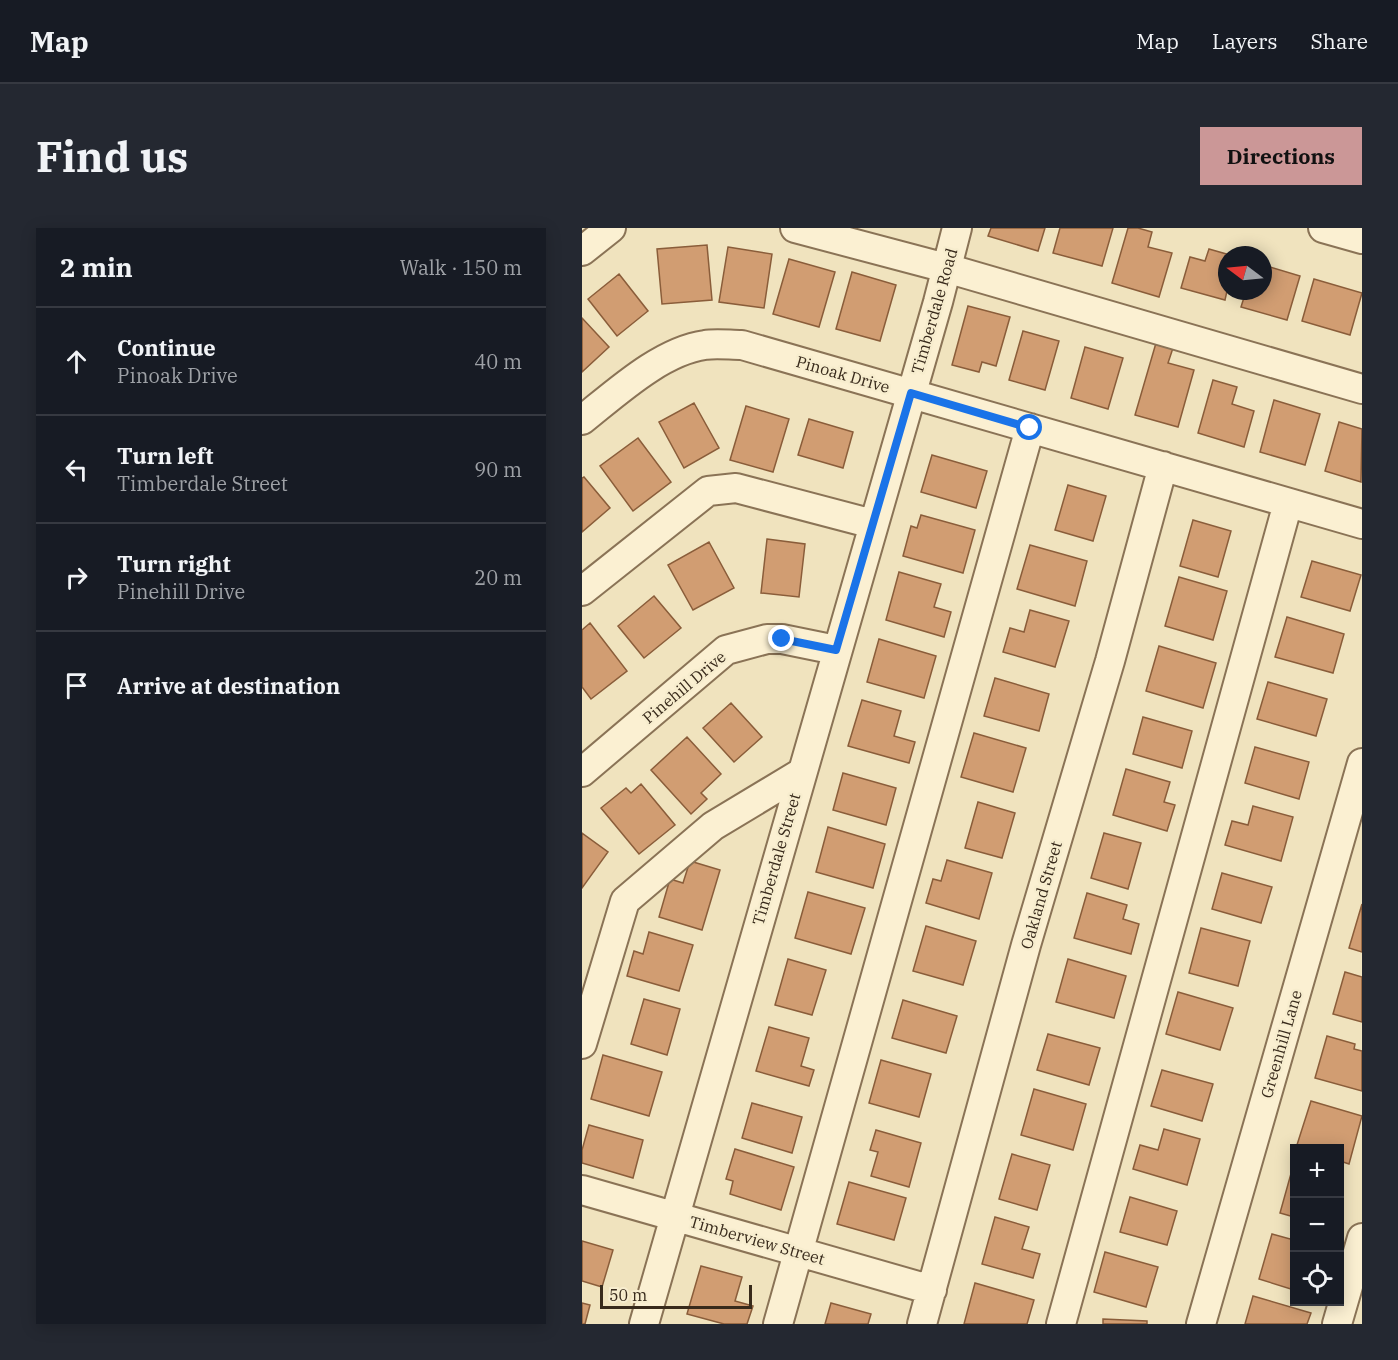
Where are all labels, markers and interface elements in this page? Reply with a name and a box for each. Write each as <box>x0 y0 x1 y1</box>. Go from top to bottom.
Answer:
text: Map <box>30 23 89 60</box>
text: Map <box>1136 27 1179 55</box>
text: Layers <box>1212 27 1278 55</box>
text: Share <box>1311 27 1368 55</box>
button: Directions <box>1200 127 1362 185</box>
text: Find us <box>36 129 188 184</box>
street label: Timberdale Road <box>906 246 962 376</box>
north arrow <box>1218 246 1272 300</box>
text: 2 min <box>60 250 133 284</box>
text: Walk · 150 m <box>400 254 522 281</box>
text: Continue <box>117 333 216 362</box>
icon: ahead <box>60 345 93 378</box>
text: 40 m <box>474 348 522 375</box>
street label: Pinoak Drive <box>794 351 892 397</box>
text: Pinoak Drive <box>117 362 238 389</box>
route start <box>1016 414 1042 440</box>
text: Turn left <box>117 441 213 470</box>
icon: left <box>60 453 93 486</box>
text: 90 m <box>474 456 522 483</box>
text: Timberdale Street <box>117 470 288 497</box>
text: Turn right <box>117 549 231 578</box>
icon: right <box>60 561 93 594</box>
text: 20 m <box>474 564 522 591</box>
text: Pinehill Drive <box>117 578 245 605</box>
route end <box>768 625 794 651</box>
street label: Pinehill Drive <box>638 646 730 728</box>
icon: arrive <box>60 669 93 702</box>
text: Arrive at destination <box>117 671 340 700</box>
street label: Timberdale Street <box>748 790 805 927</box>
street label: Oakland Street <box>1016 838 1066 951</box>
street label: Greenhill Lane <box>1256 988 1306 1100</box>
map controls <box>1290 1144 1344 1306</box>
button: + <box>1290 1144 1344 1198</box>
button: − <box>1290 1198 1344 1252</box>
street label: Timberview Street <box>687 1211 827 1269</box>
button: locate <box>1290 1252 1344 1306</box>
scale bar <box>600 1282 752 1310</box>
text: 50 m <box>609 1285 647 1305</box>

